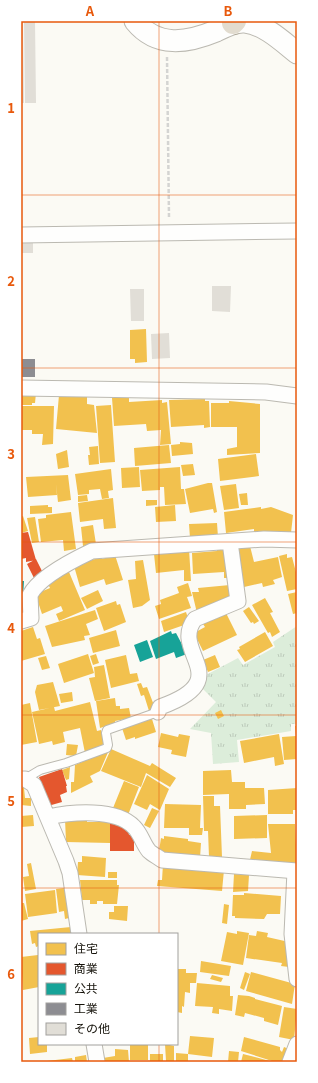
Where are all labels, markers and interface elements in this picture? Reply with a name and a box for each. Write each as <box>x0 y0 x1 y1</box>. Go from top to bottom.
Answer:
text: A <box>85 1 95 20</box>
text: B <box>224 1 233 20</box>
text: 1 <box>7 98 15 117</box>
text: 2 <box>7 271 15 290</box>
text: 3 <box>7 444 15 463</box>
text: 4 <box>7 618 15 637</box>
text: 5 <box>7 791 15 810</box>
legend <box>38 933 178 1045</box>
text: 住宅 <box>74 939 98 956</box>
text: 商業 <box>74 959 98 976</box>
text: 6 <box>7 964 15 983</box>
text: 公共 <box>74 979 98 996</box>
text: 工業 <box>74 999 98 1016</box>
text: その他 <box>74 1019 110 1036</box>

